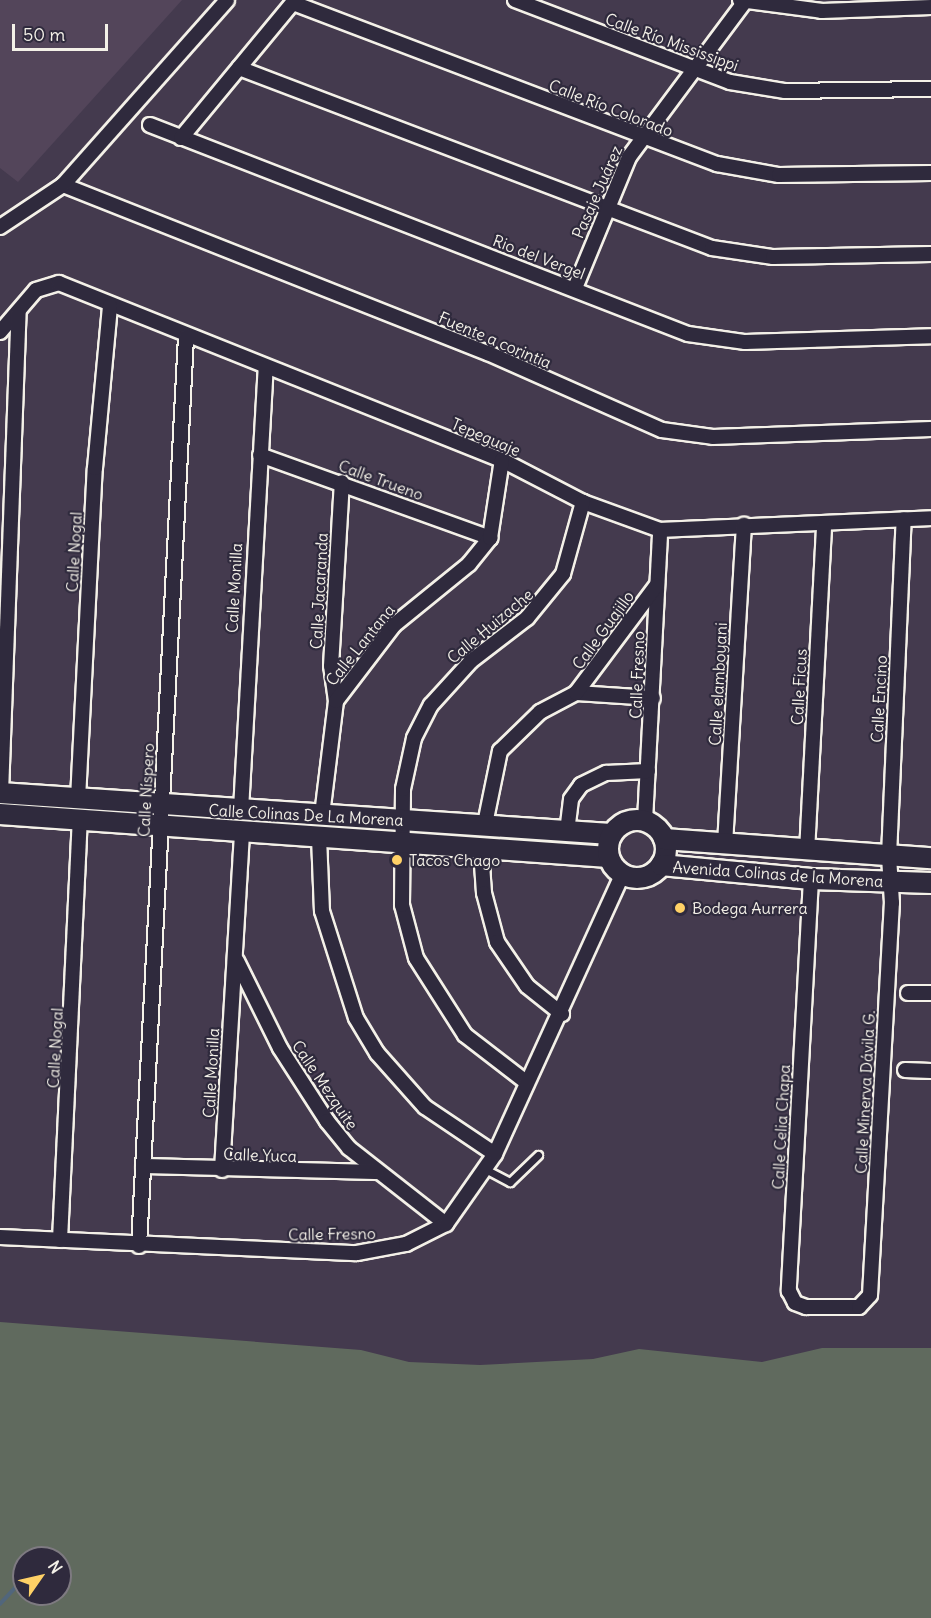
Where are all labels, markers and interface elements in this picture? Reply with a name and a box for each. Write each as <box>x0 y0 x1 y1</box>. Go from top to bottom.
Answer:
street label: Calle Río Mississippi <box>603 9 741 75</box>
scale bar <box>15 12 111 50</box>
text: 50 m <box>23 23 65 46</box>
street label: Calle Río Colorado <box>546 75 676 141</box>
street label: Pasaje Juárez <box>568 143 626 241</box>
street label: Rio del Vergel <box>490 231 588 283</box>
street label: Fuente a corintia <box>436 308 554 372</box>
street label: Tepeguaje <box>449 414 523 460</box>
street label: Calle Trueno <box>336 456 426 504</box>
street label: Calle Nogal <box>62 511 86 593</box>
street label: Calle Jacaranda <box>306 532 332 650</box>
street label: Calle Monilla <box>222 542 246 634</box>
street label: Calle Huizache <box>443 585 537 667</box>
street label: Calle Guajillo <box>568 587 638 673</box>
street label: Calle Lantana <box>321 601 399 689</box>
street label: Calle elamboyani <box>705 622 731 746</box>
street label: Calle Fresno <box>626 631 648 719</box>
street label: Calle Ficus <box>787 648 811 726</box>
street label: Calle Encino <box>867 655 891 743</box>
street label: Calle Níspero <box>134 743 158 837</box>
street label: Calle Colinas De La Morena <box>208 800 404 830</box>
place label: Tacos Chago <box>409 850 500 870</box>
marker: Tacos Chago <box>390 853 404 867</box>
street label: Avenida Colinas de la Morena <box>672 857 884 891</box>
place label: Bodega Aurrera <box>692 898 808 918</box>
marker: Bodega Aurrera <box>673 901 687 915</box>
street label: Calle Nogal <box>43 1007 67 1089</box>
street label: Calle Minerva Dávila G. <box>851 1010 879 1174</box>
street label: Calle Monilla <box>199 1027 223 1119</box>
street label: Calle Mezquite <box>288 1037 362 1133</box>
street label: Calle Celia Chapa <box>768 1064 794 1190</box>
street label: Calle Yuca <box>223 1144 297 1166</box>
street label: Calle Fresno <box>288 1224 376 1244</box>
north arrow <box>12 1546 72 1606</box>
text: N <box>44 1557 67 1577</box>

